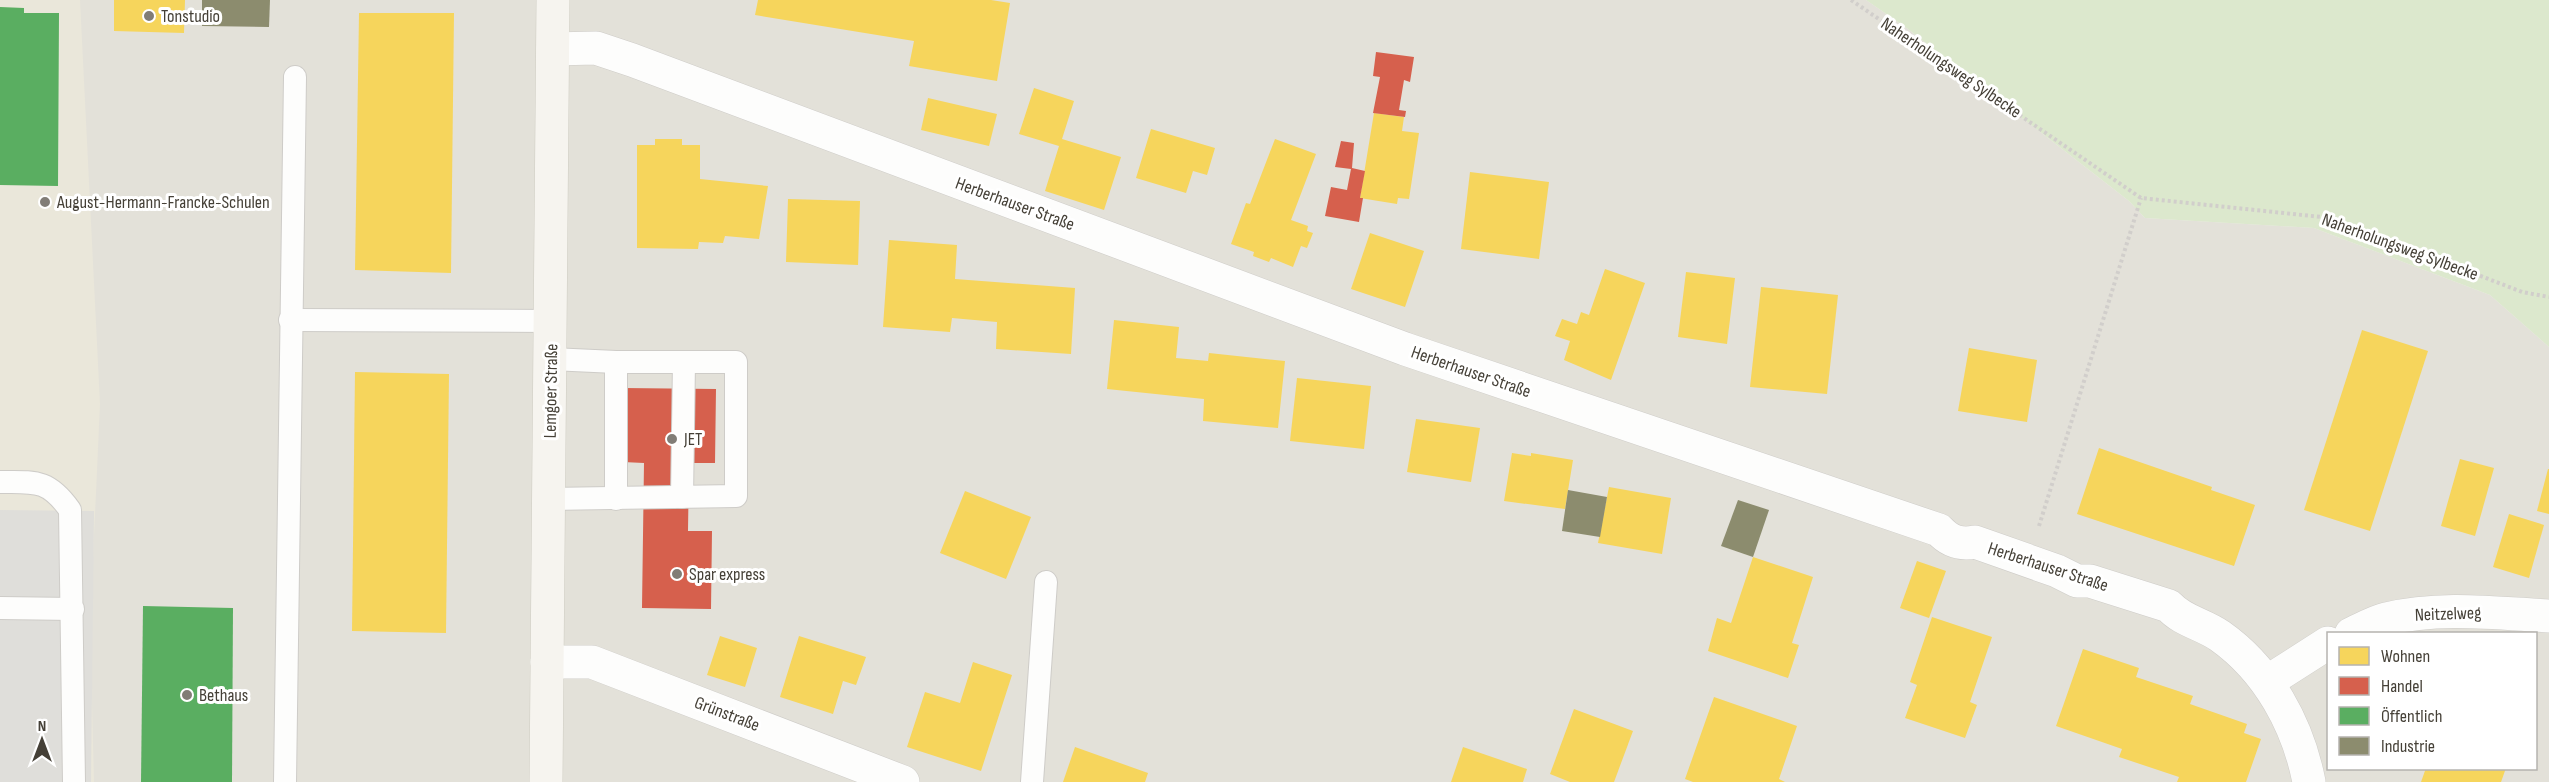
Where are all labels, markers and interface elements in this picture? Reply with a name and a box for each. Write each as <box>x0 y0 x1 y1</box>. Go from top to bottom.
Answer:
place label: Tonstudio <box>161 6 220 27</box>
marker: Tonstudio <box>142 9 156 23</box>
street label: Naherholungsweg Sylbecke <box>1877 13 2025 123</box>
street label: Herberhauser Straße <box>953 173 1077 235</box>
place label: August-Hermann-Francke-Schulen <box>56 192 270 213</box>
marker: August-Hermann-Francke-Schulen <box>38 195 52 209</box>
street label: Naherholungsweg Sylbecke <box>2319 209 2481 285</box>
street label: Herberhauser Straße <box>1408 342 1534 402</box>
street label: Lemgoer Straße <box>540 343 562 439</box>
place label: JET <box>683 429 702 450</box>
marker: JET <box>665 432 679 446</box>
street label: Herberhauser Straße <box>1985 538 2111 596</box>
place label: Spar express <box>689 564 765 585</box>
marker: Spar express <box>670 567 684 581</box>
street label: Neitzelweg <box>2414 602 2482 626</box>
legend <box>2327 632 2537 770</box>
text: Wohnen <box>2381 646 2430 667</box>
text: Handel <box>2381 676 2423 697</box>
place label: Bethaus <box>199 685 248 706</box>
marker: Bethaus <box>180 688 194 702</box>
street label: Grünstraße <box>692 692 762 736</box>
text: Öffentlich <box>2381 706 2442 727</box>
north arrow <box>12 710 72 770</box>
text: N <box>38 717 46 736</box>
text: Industrie <box>2381 736 2435 757</box>

